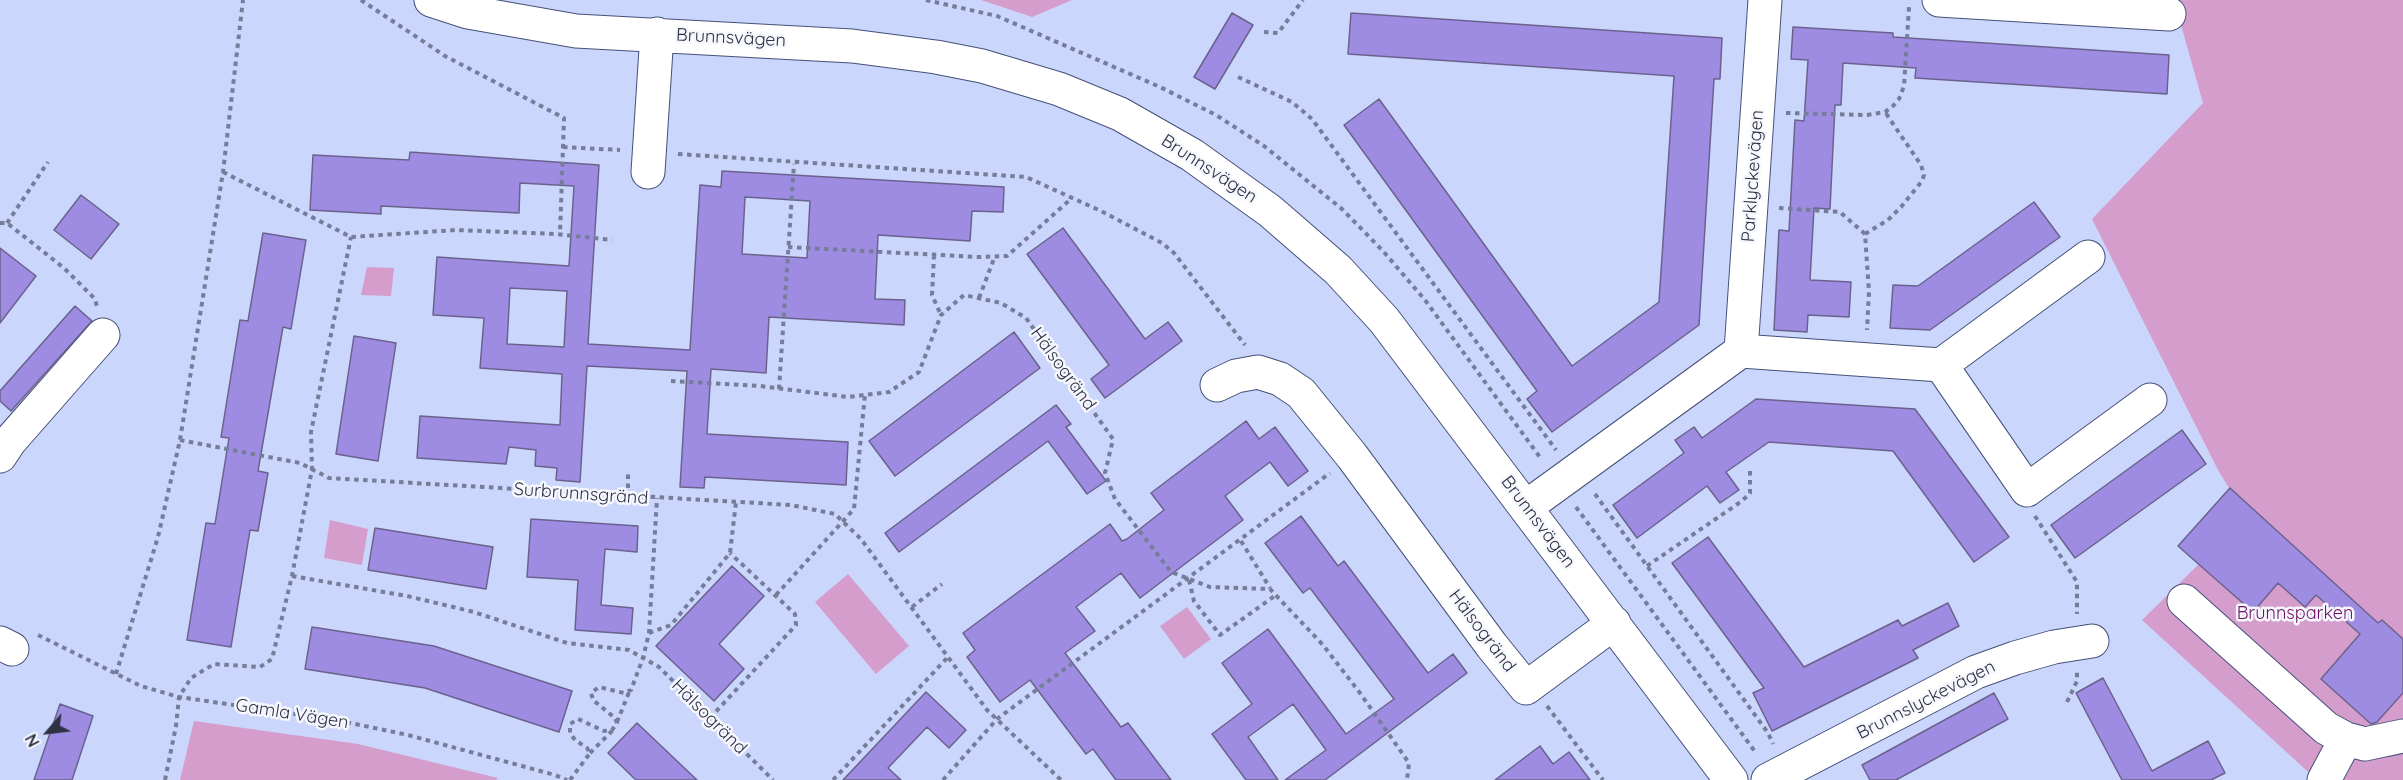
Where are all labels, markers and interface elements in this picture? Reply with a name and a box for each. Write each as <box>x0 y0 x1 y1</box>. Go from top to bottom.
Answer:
street label: Brunnsvägen <box>676 24 786 52</box>
street label: Parklyckevägen <box>1738 109 1768 243</box>
street label: Brunnsvägen <box>1157 130 1261 208</box>
street label: Hälsogränd <box>1026 323 1100 415</box>
street label: Brunnsvägen <box>1496 472 1580 572</box>
street label: Surbrunnsgränd <box>513 479 649 509</box>
street label: Hälsogränd <box>1444 586 1520 676</box>
park label: Brunnsparken <box>2237 603 2353 625</box>
street label: Brunnslyckevägen <box>1853 656 1999 744</box>
street label: Hälsogränd <box>667 675 751 759</box>
street label: Gamla Vägen <box>234 694 350 734</box>
north arrow <box>18 702 78 762</box>
text: N <box>21 731 44 750</box>

